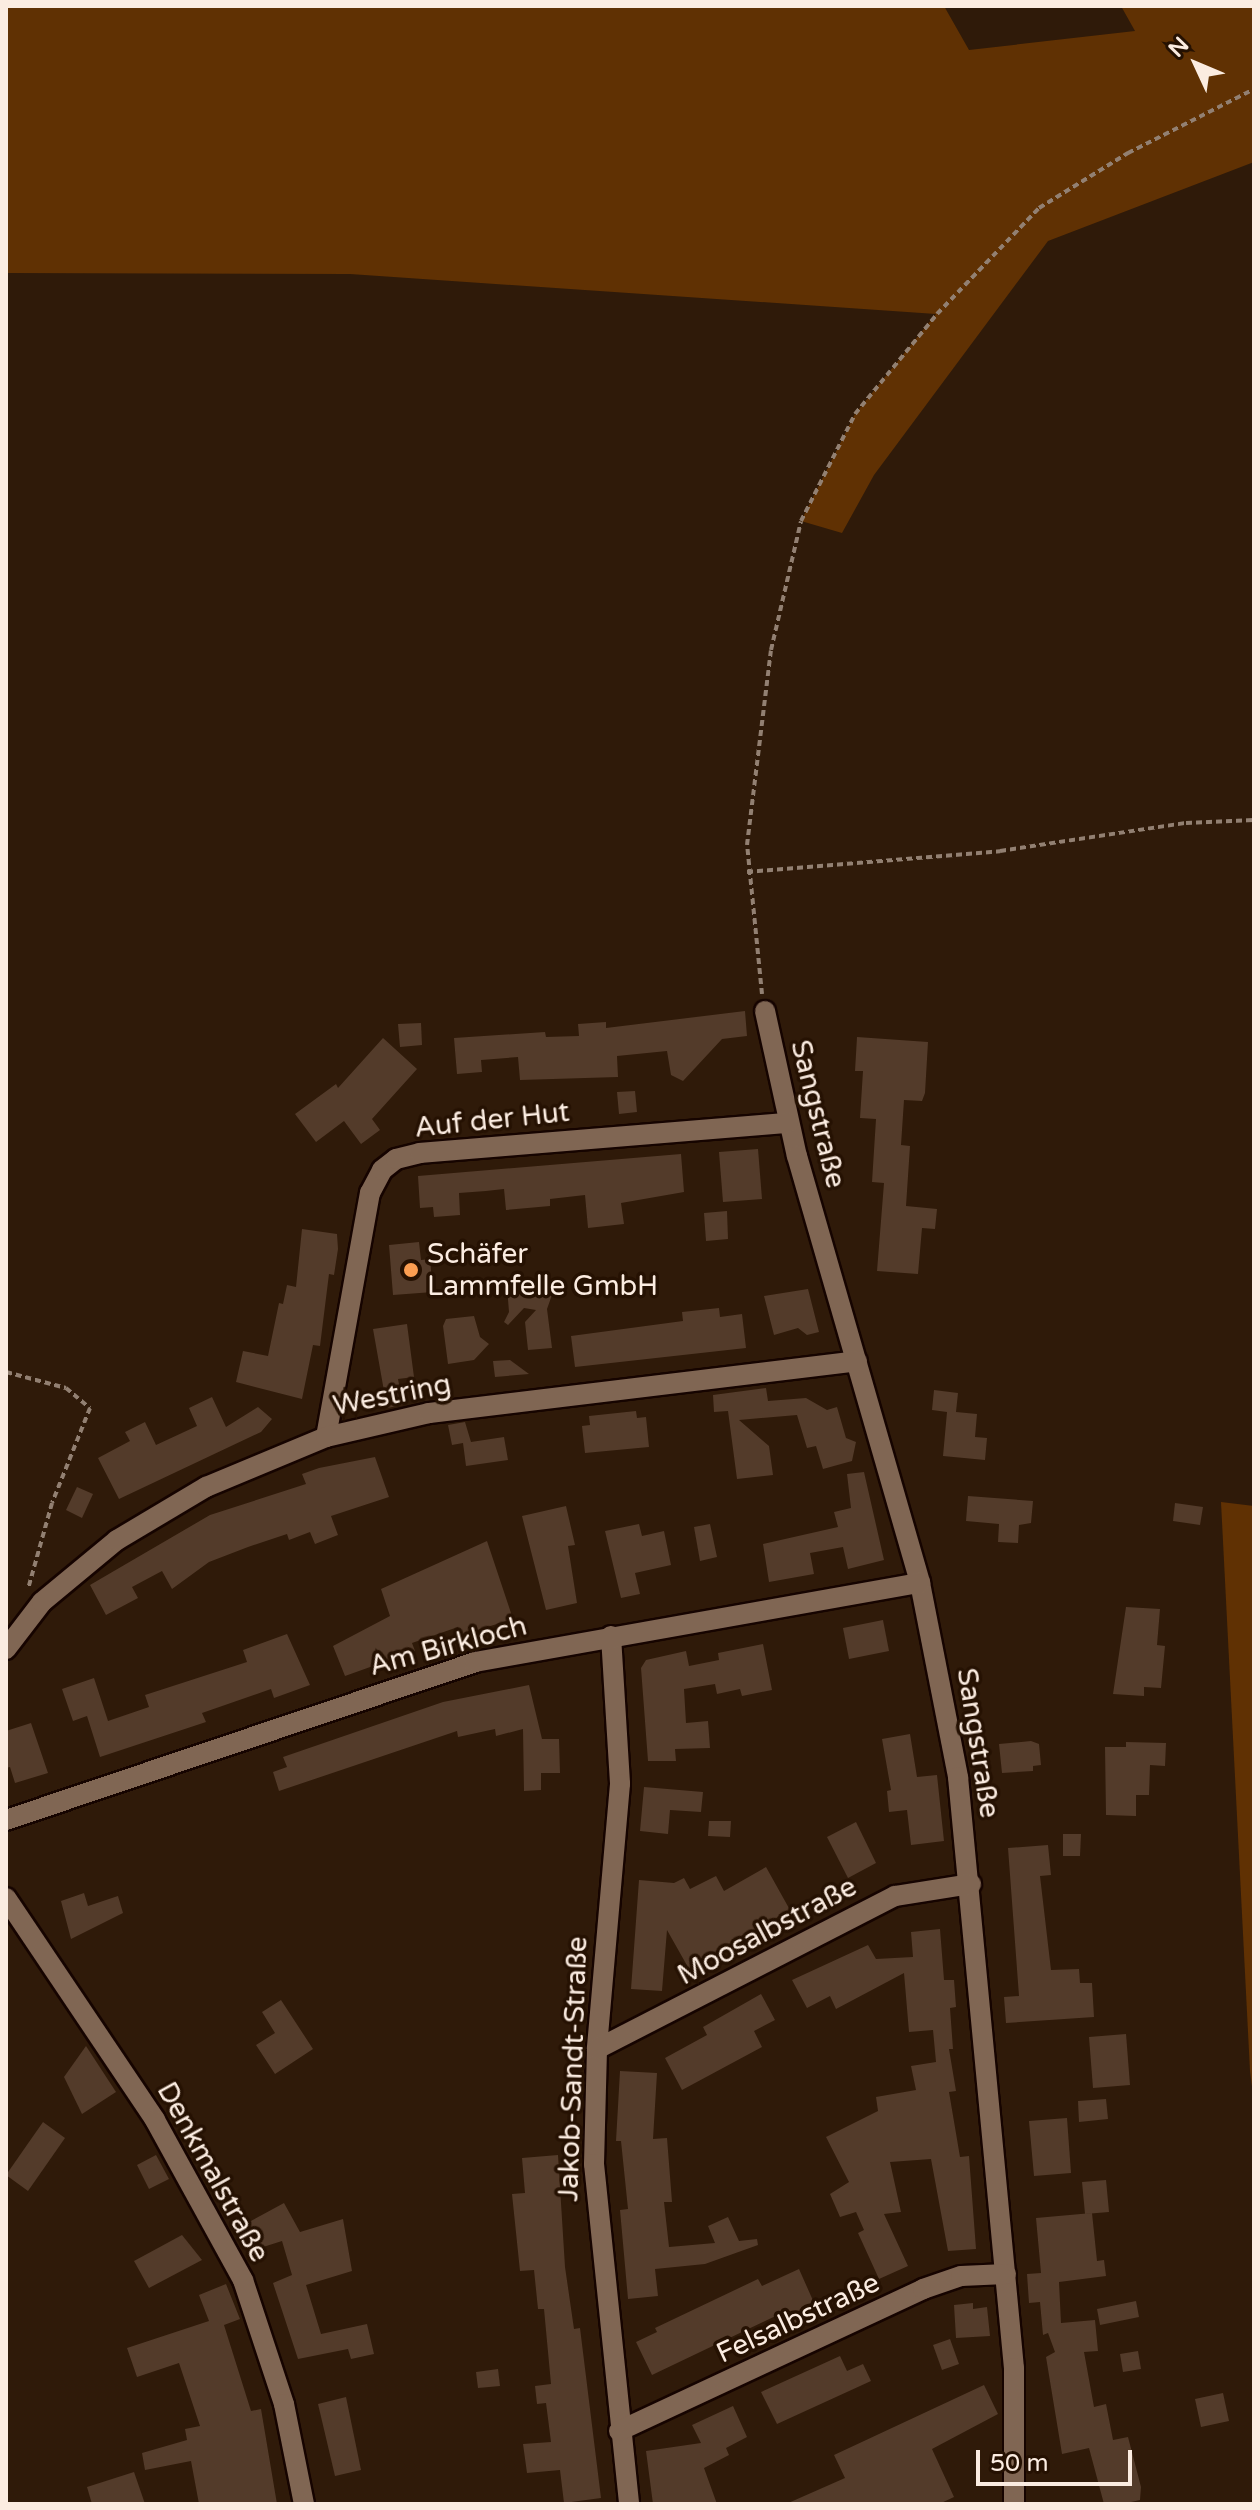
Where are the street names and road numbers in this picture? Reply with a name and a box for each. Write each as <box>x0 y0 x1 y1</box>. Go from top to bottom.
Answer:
street label: Sangstraße <box>783 1037 853 1191</box>
street label: Auf der Hut <box>413 1095 571 1145</box>
street label: Westring <box>330 1367 454 1423</box>
street label: Am Birkloch <box>366 1609 530 1683</box>
street label: Sangstraße <box>950 1666 1006 1820</box>
street label: Moosalbstraße <box>672 1870 862 1992</box>
street label: Jakob-Sandt-Straße <box>552 1936 594 2202</box>
street label: Denkmalstraße <box>150 2076 276 2268</box>
street label: Felsalbstraße <box>711 2266 885 2370</box>

